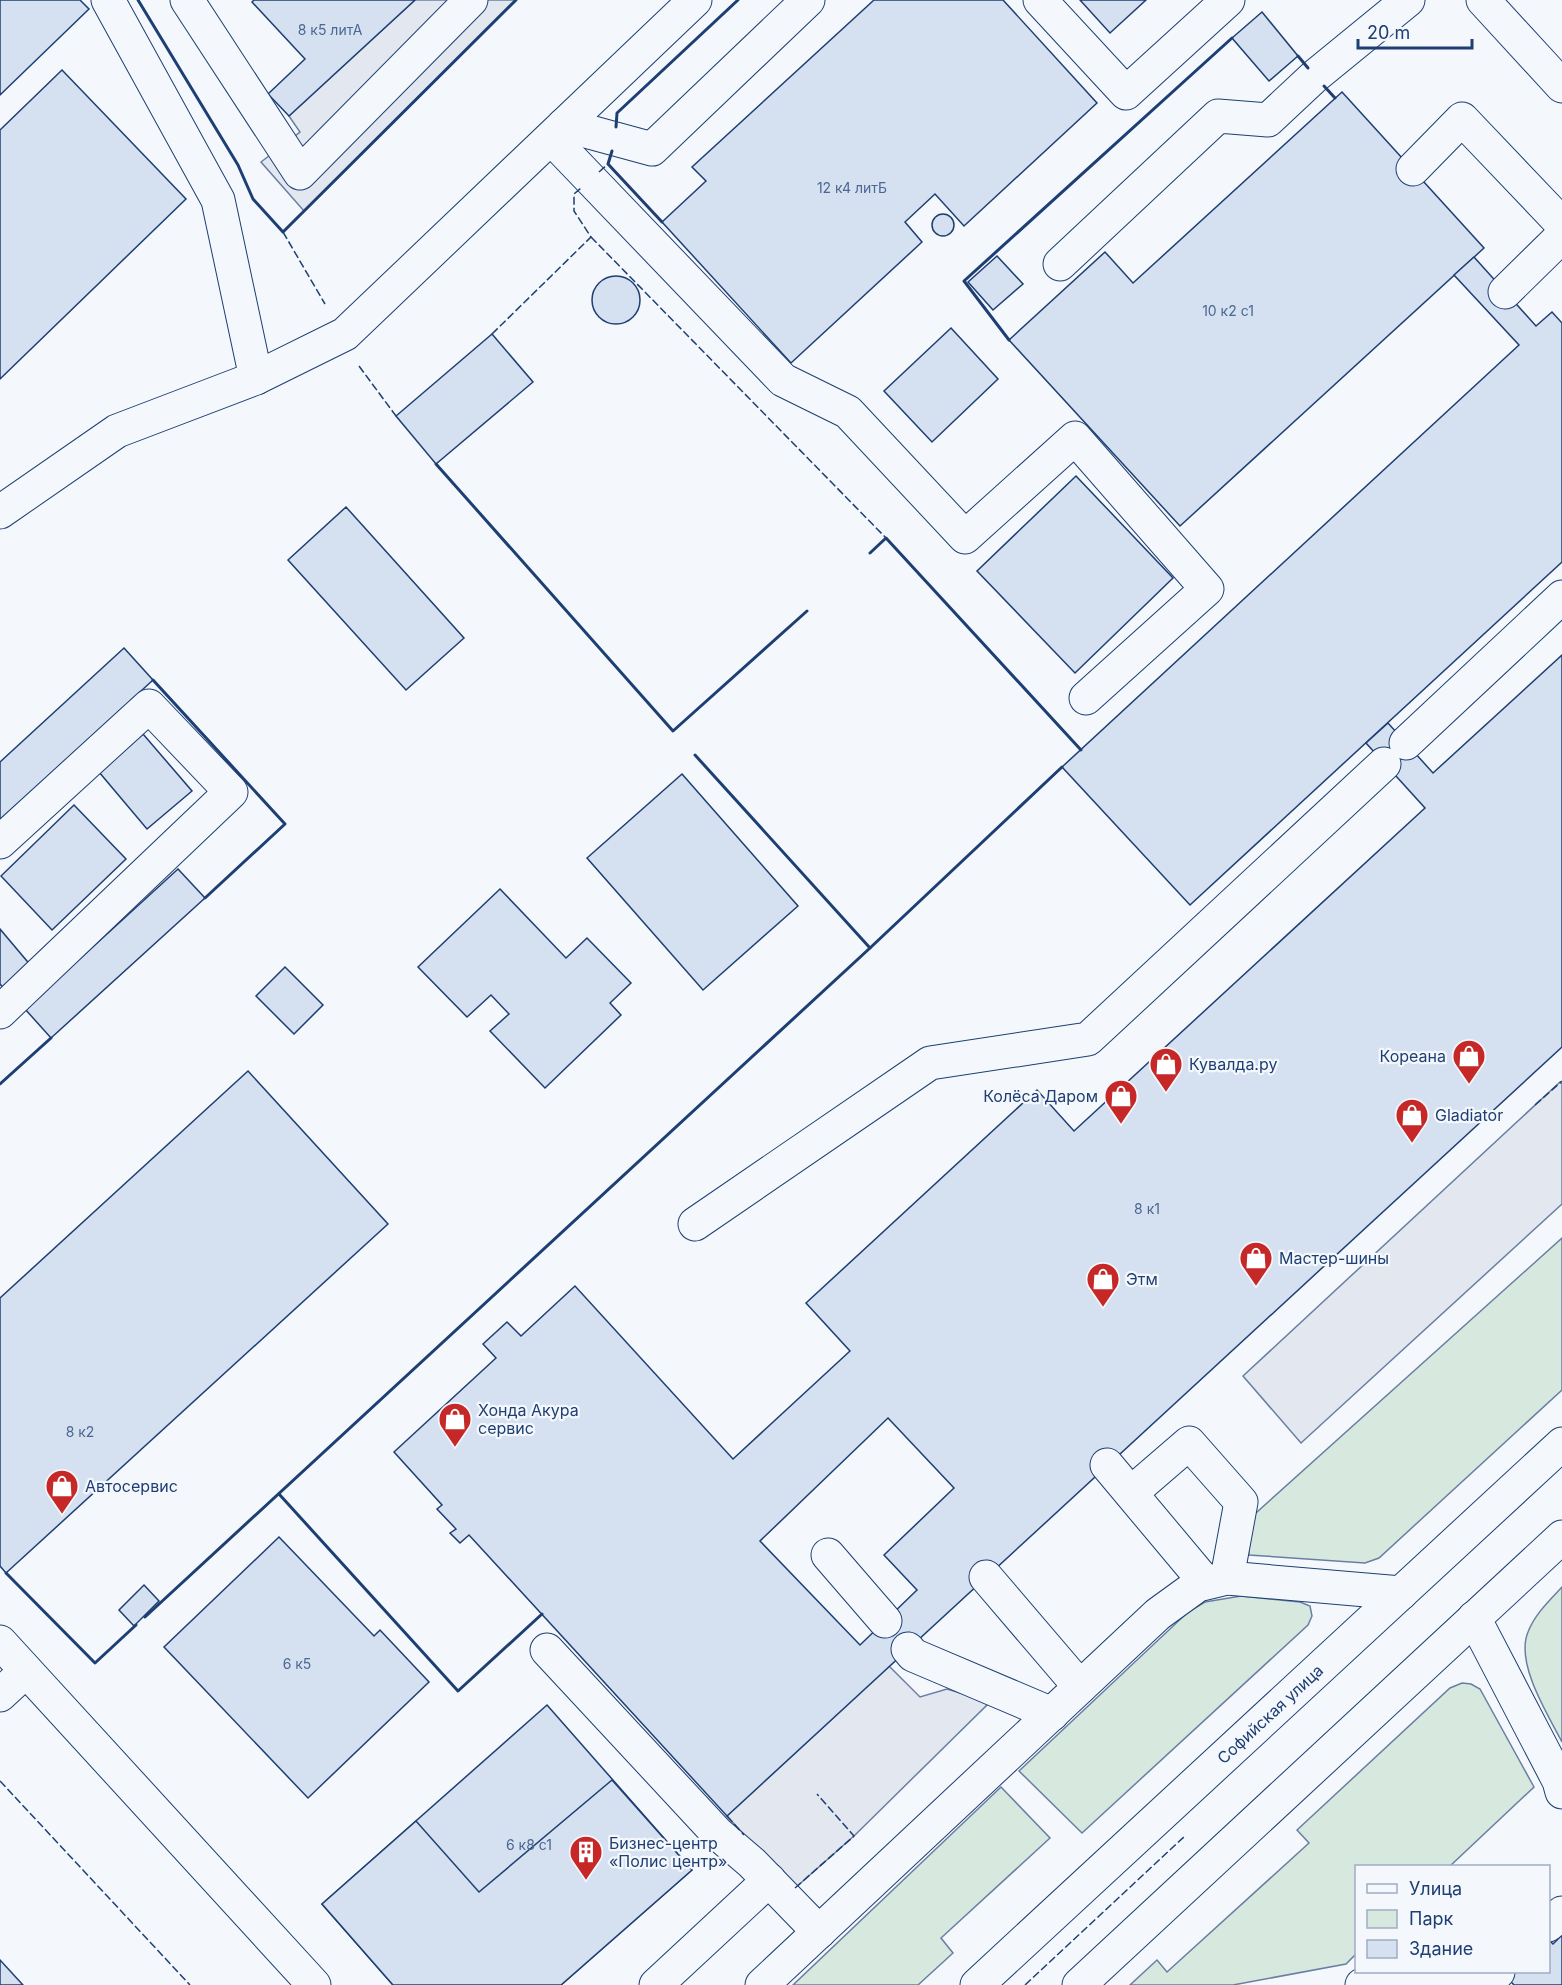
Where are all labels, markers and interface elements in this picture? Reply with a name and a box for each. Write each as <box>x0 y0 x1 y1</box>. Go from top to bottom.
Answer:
scale bar <box>1358 12 1472 50</box>
house number: 8 к5 литА <box>298 21 363 38</box>
text: 20 m <box>1367 22 1410 43</box>
house number: 12 к4 литБ <box>817 179 887 196</box>
house number: 10 к2 с1 <box>1202 302 1254 319</box>
shop icon: Кореана <box>1451 1038 1487 1085</box>
shop icon: Кувалда.ру <box>1148 1046 1184 1093</box>
place label: Кореана <box>1380 1046 1446 1066</box>
place label: Кувалда.ру <box>1189 1054 1277 1074</box>
shop icon: Колёса Даром <box>1103 1078 1139 1125</box>
place label: Колёса Даром <box>983 1086 1098 1106</box>
shop icon: Gladiator <box>1394 1097 1430 1144</box>
place label: Gladiator <box>1435 1105 1503 1125</box>
house number: 8 к1 <box>1134 1200 1160 1217</box>
shop icon: Мастер-шины <box>1238 1240 1274 1287</box>
place label: Мастер-шины <box>1279 1248 1389 1268</box>
shop icon: Этм <box>1085 1261 1121 1308</box>
place label: Этм <box>1126 1269 1158 1289</box>
place label: Хонда Акура сервис <box>478 1400 579 1438</box>
shop icon: Хонда Акура сервис <box>437 1401 473 1448</box>
house number: 8 к2 <box>66 1423 94 1440</box>
shop icon: Автосервис <box>44 1468 80 1515</box>
place label: Автосервис <box>85 1476 178 1496</box>
house number: 6 к5 <box>283 1655 311 1672</box>
street label: Софийская улица <box>1213 1660 1327 1768</box>
place label: Бизнес-центр «Полис центр» <box>609 1833 727 1871</box>
building icon: Бизнес-центр «Полис центр» <box>568 1834 604 1881</box>
house number: 6 к8 с1 <box>506 1836 552 1853</box>
legend <box>1355 1865 1550 1973</box>
text: Улица <box>1409 1878 1462 1899</box>
text: Парк <box>1409 1908 1454 1929</box>
text: Здание <box>1409 1938 1473 1959</box>

